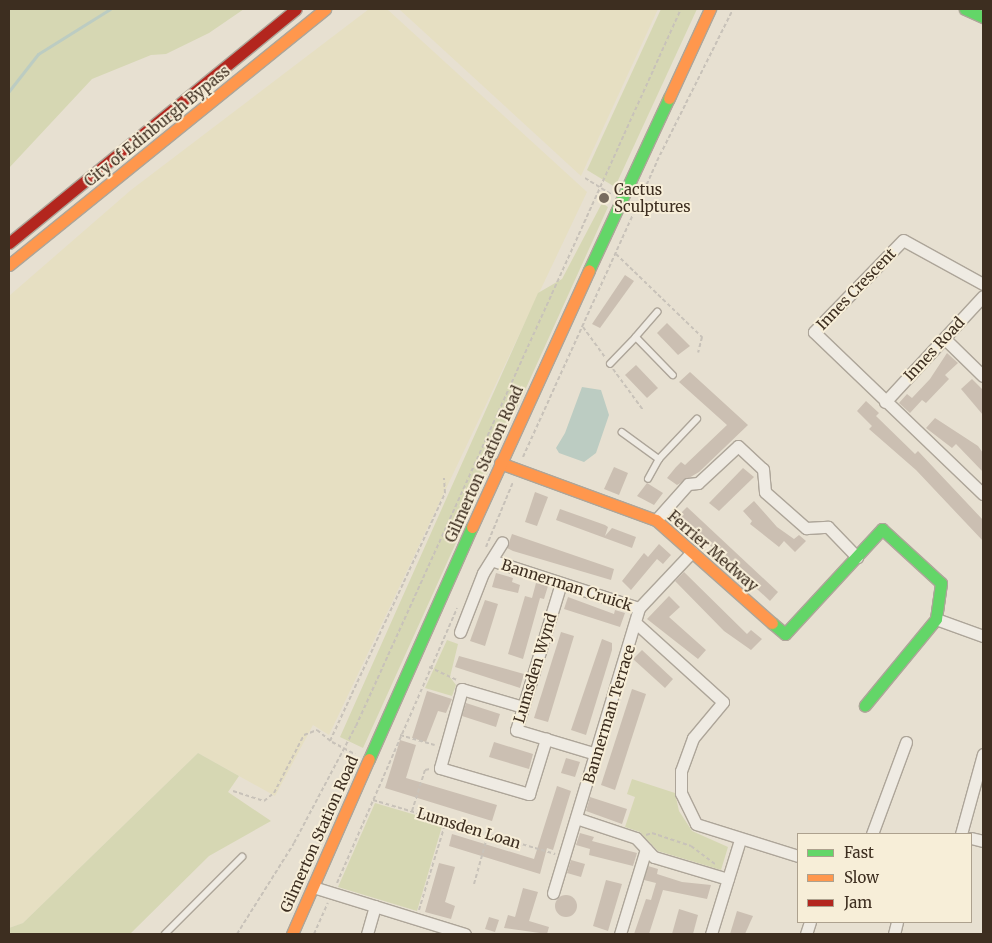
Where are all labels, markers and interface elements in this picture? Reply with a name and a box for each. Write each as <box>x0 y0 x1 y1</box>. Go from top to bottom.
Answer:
street label: City of Edinburgh Bypass <box>81 62 233 190</box>
place label: Cactus Sculptures <box>614 180 691 215</box>
marker: Cactus Sculptures <box>598 192 610 204</box>
street label: Innes Crescent <box>813 245 899 333</box>
street label: Innes Road <box>900 313 968 385</box>
street label: Gilmerton Station Road <box>441 383 527 545</box>
street label: Ferrier Medway <box>664 507 762 595</box>
street label: Bannerman Cruick <box>499 555 635 615</box>
street label: Lumsden Wynd <box>510 611 560 725</box>
street label: Bannerman Terrace <box>579 643 639 785</box>
street label: Gilmerton Station Road <box>276 753 362 915</box>
street label: Lumsden Loan <box>415 804 523 852</box>
legend <box>797 833 972 923</box>
text: Fast <box>844 843 874 862</box>
text: Slow <box>844 868 879 887</box>
text: Jam <box>844 893 872 912</box>

